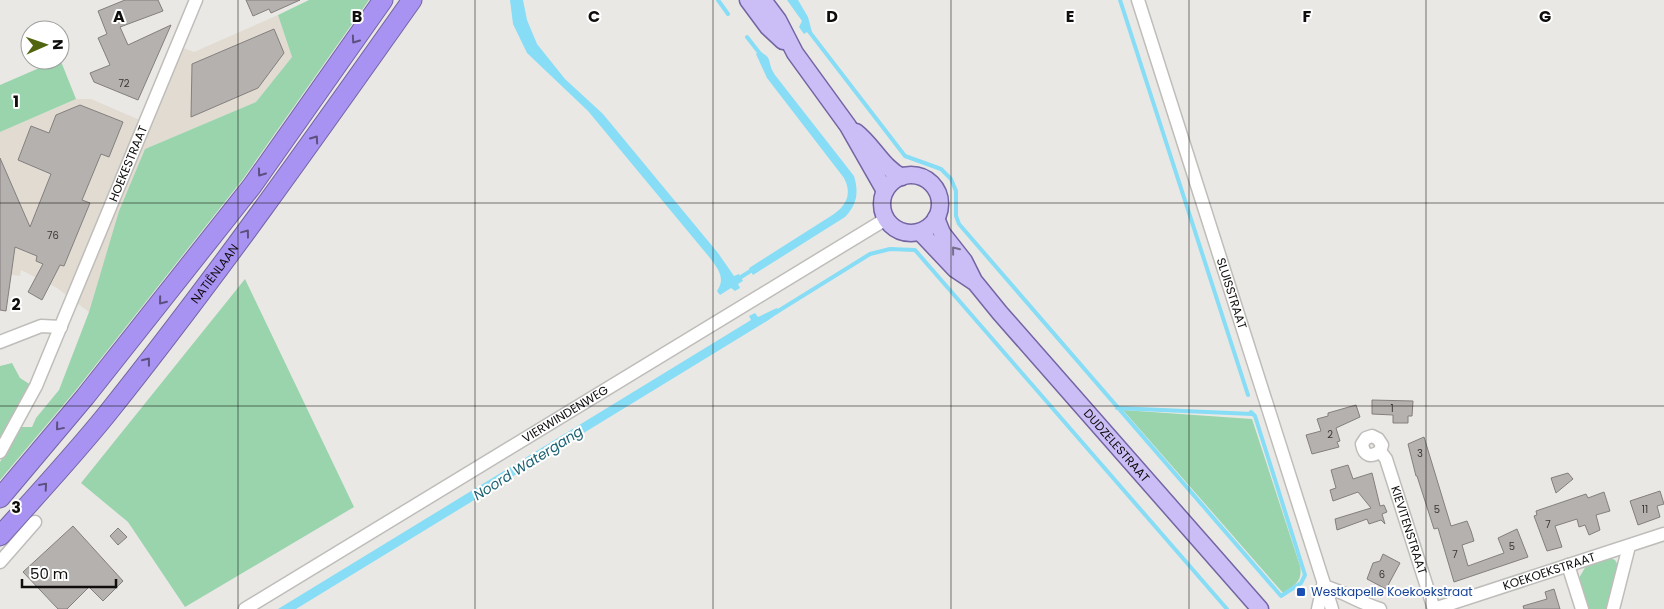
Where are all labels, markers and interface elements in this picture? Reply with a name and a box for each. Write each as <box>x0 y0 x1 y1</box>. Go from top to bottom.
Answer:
text: A <box>113 5 125 28</box>
text: B <box>352 5 362 28</box>
text: C <box>588 5 600 28</box>
text: D <box>826 5 838 28</box>
text: E <box>1066 5 1074 28</box>
text: F <box>1303 5 1312 28</box>
text: G <box>1539 5 1551 28</box>
north arrow <box>20 20 70 70</box>
one-way arrow <box>352 34 361 44</box>
text: N <box>48 39 68 50</box>
house number: 72 <box>118 76 130 91</box>
text: 1 <box>13 90 19 113</box>
street label: HOEKESTRAAT <box>104 122 151 204</box>
one-way arrow <box>309 135 318 144</box>
one-way arrow <box>258 167 267 177</box>
house number: 76 <box>47 228 59 243</box>
one-way arrow <box>241 230 249 239</box>
street label: NATIËNLAAN <box>186 240 242 307</box>
one-way arrow <box>952 247 960 256</box>
street label: SLUISSTRAAT <box>1213 256 1251 332</box>
text: 2 <box>11 293 21 316</box>
one-way arrow <box>158 296 167 305</box>
one-way arrow <box>142 358 151 367</box>
street label: VIERWINDENWEG <box>519 381 611 446</box>
house number: 1 <box>1390 401 1394 416</box>
street label: DUDZELESTRAAT <box>1080 405 1154 486</box>
water label: Noord Watergang <box>469 421 587 505</box>
one-way arrow <box>56 422 65 431</box>
house number: 2 <box>1327 427 1333 442</box>
house number: 3 <box>1417 446 1423 461</box>
one-way arrow <box>38 483 47 492</box>
street label: KIEVITENSTRAAT <box>1387 484 1431 577</box>
text: 3 <box>11 496 21 519</box>
house number: 5 <box>1434 502 1440 517</box>
house number: 11 <box>1642 502 1648 517</box>
house number: 7 <box>1545 517 1551 532</box>
house number: 5 <box>1509 539 1515 554</box>
house number: 7 <box>1452 547 1458 562</box>
street label: KOEKOEKSTRAAT <box>1500 548 1598 594</box>
scale bar <box>22 556 116 588</box>
text: 50 m <box>30 563 68 584</box>
house number: 6 <box>1379 567 1385 582</box>
place label: Westkapelle Koekoekstraat <box>1311 583 1473 600</box>
marker: Westkapelle Koekoekstraat <box>1295 586 1307 598</box>

